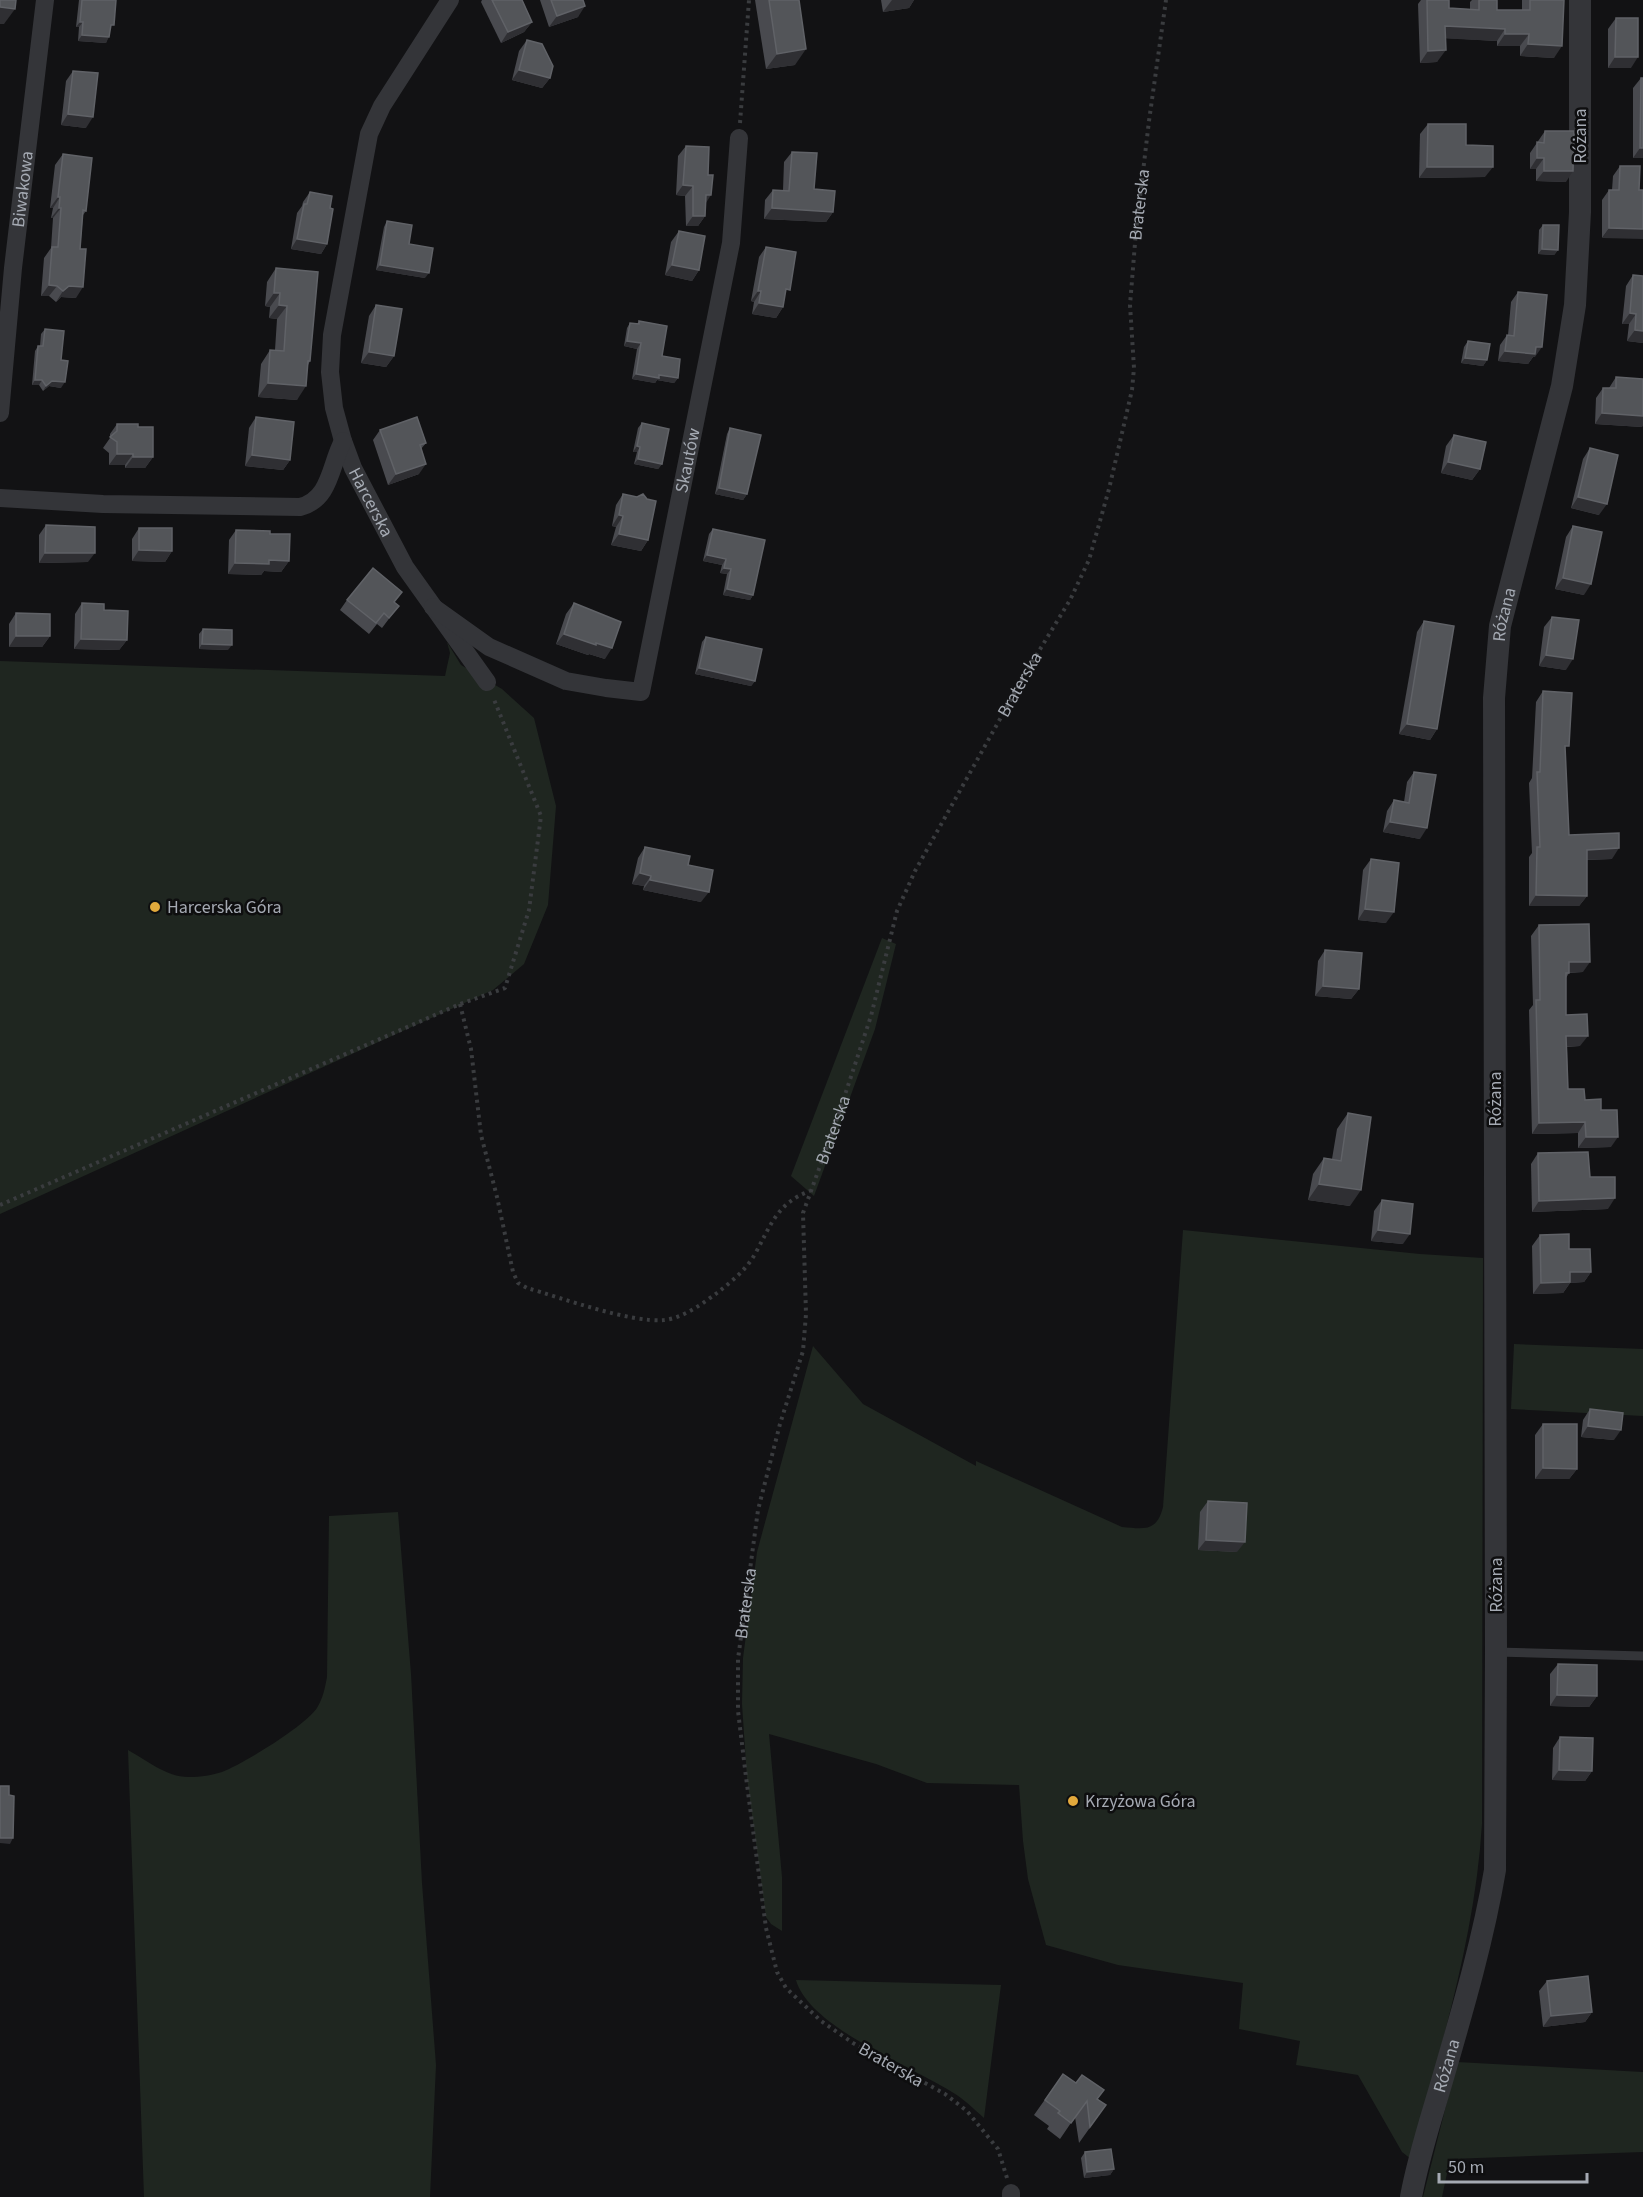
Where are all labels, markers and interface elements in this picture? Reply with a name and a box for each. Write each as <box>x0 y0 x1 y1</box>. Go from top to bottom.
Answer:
street label: Różana <box>1568 109 1593 163</box>
street label: Biwakowa <box>5 149 39 229</box>
street label: Braterska <box>1123 168 1156 241</box>
street label: Skautów <box>669 426 706 495</box>
street label: Harcerska <box>342 463 399 541</box>
street label: Różana <box>1486 585 1522 643</box>
street label: Braterska <box>991 647 1048 722</box>
place label: Harcerska Góra <box>167 895 282 920</box>
marker: Harcerska Góra <box>148 900 162 914</box>
street label: Różana <box>1483 1072 1508 1126</box>
street label: Braterska <box>809 1092 856 1168</box>
street label: Różana <box>1484 1558 1509 1612</box>
street label: Braterska <box>728 1566 763 1640</box>
place label: Krzyżowa Góra <box>1085 1789 1196 1814</box>
marker: Krzyżowa Góra <box>1066 1794 1080 1808</box>
street label: Braterska <box>854 2036 928 2094</box>
street label: Różana <box>1427 2036 1466 2096</box>
scale bar <box>1439 2146 1588 2184</box>
text: 50 m <box>1448 2155 1484 2180</box>

